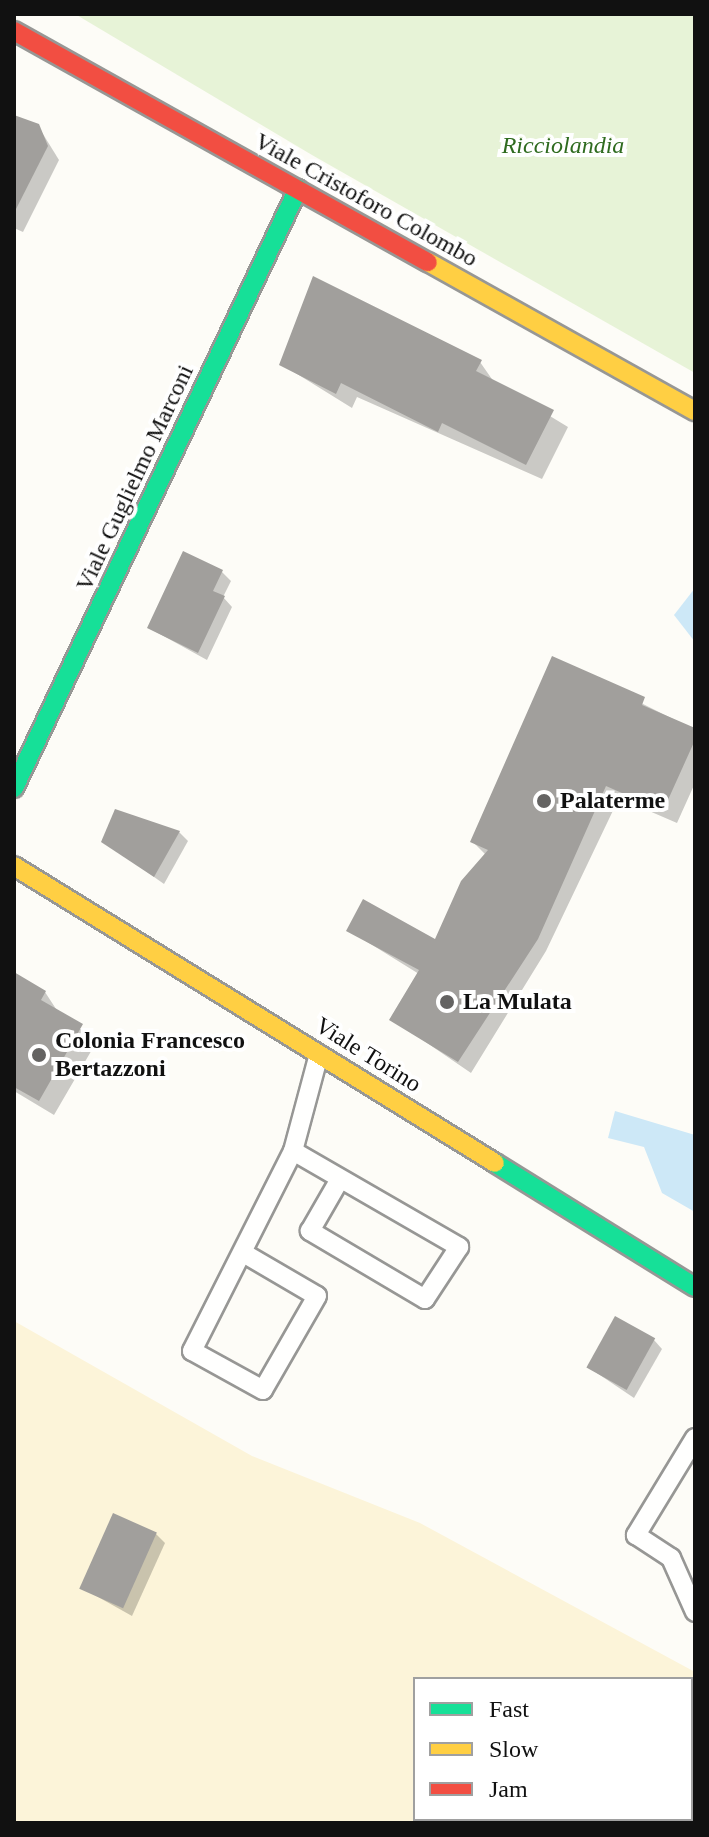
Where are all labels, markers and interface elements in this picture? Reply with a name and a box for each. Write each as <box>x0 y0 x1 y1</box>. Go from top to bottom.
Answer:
street label: Viale Cristoforo Colombo <box>249 127 483 273</box>
park label: Ricciolandia <box>502 132 624 160</box>
street label: Viale Guglielmo Marconi <box>70 360 200 596</box>
place label: Palaterme <box>560 787 665 815</box>
marker: Palaterme <box>535 792 553 810</box>
place label: La Mulata <box>463 988 572 1016</box>
marker: La Mulata <box>438 993 456 1011</box>
street label: Viale Torino <box>309 1011 427 1099</box>
place label: Colonia Francesco Bertazzoni <box>55 1027 245 1083</box>
marker: Colonia Francesco Bertazzoni <box>30 1046 48 1064</box>
legend <box>413 1677 693 1821</box>
text: Fast <box>489 1696 529 1722</box>
text: Slow <box>489 1736 538 1762</box>
text: Jam <box>489 1776 528 1802</box>

